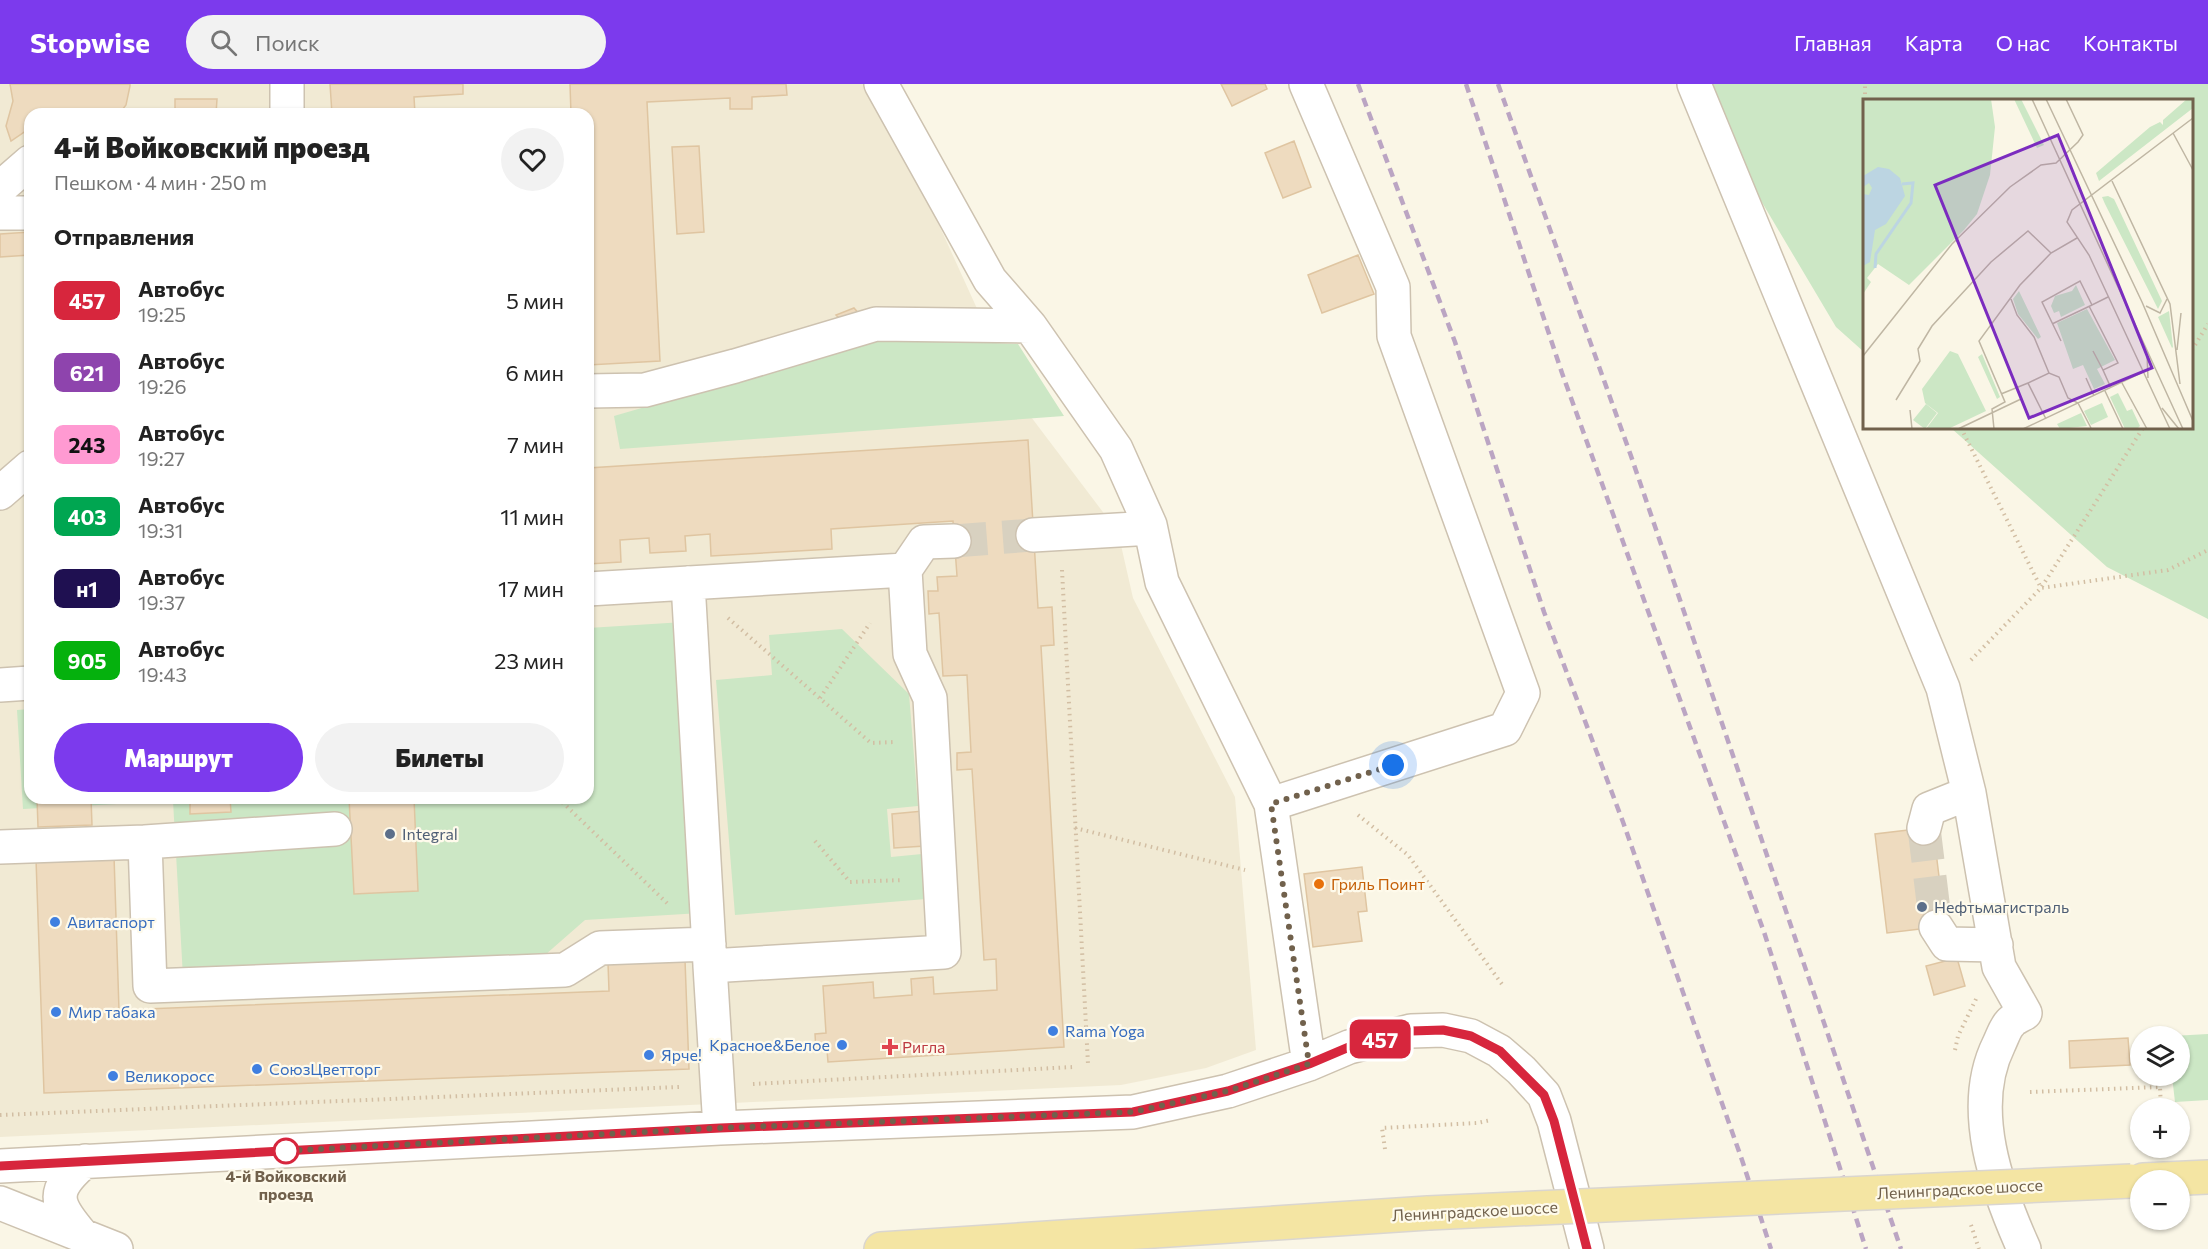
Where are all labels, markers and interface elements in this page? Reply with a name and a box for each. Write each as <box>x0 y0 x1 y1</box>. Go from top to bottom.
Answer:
search box <box>186 15 606 69</box>
text: Stopwise <box>30 25 150 59</box>
icon: search <box>207 26 240 59</box>
text: Поиск <box>255 29 320 56</box>
text: Главная <box>1794 30 1872 55</box>
text: Карта <box>1905 30 1963 55</box>
text: О нас <box>1996 30 2050 55</box>
text: Контакты <box>2083 30 2178 55</box>
inset map <box>1863 99 2193 429</box>
button: heart <box>501 128 564 191</box>
text: 4-й Войковский проезд <box>54 130 369 164</box>
text: Пешком · 4 мин · 250 m <box>54 170 267 194</box>
text: Отправления <box>54 223 194 250</box>
text: Автобус <box>138 275 225 302</box>
text: 5 мин <box>506 287 564 314</box>
text: 457 <box>69 288 105 313</box>
text: 19:25 <box>138 302 186 326</box>
text: Автобус <box>138 347 225 374</box>
text: 6 мин <box>506 359 564 386</box>
text: 621 <box>70 360 104 385</box>
text: 19:26 <box>138 374 187 398</box>
text: Автобус <box>138 419 225 446</box>
text: 7 мин <box>507 431 564 458</box>
text: 243 <box>69 432 105 457</box>
text: 19:27 <box>138 446 185 470</box>
text: Автобус <box>138 491 225 518</box>
text: 11 мин <box>500 503 564 530</box>
text: 403 <box>68 504 106 529</box>
text: 19:31 <box>138 518 183 542</box>
text: Автобус <box>138 563 225 590</box>
text: 17 мин <box>498 575 564 602</box>
text: н1 <box>76 576 98 601</box>
text: 19:37 <box>138 590 185 614</box>
text: Автобус <box>138 635 225 662</box>
text: 23 мин <box>494 647 564 674</box>
text: 905 <box>67 648 107 673</box>
text: 19:43 <box>138 662 187 686</box>
button: Маршрут <box>54 723 303 792</box>
button: Билеты <box>315 723 564 792</box>
your location <box>1378 750 1408 780</box>
place label: Integral <box>402 824 458 843</box>
marker: Integral <box>383 827 397 841</box>
place label: Гриль Поинт <box>1331 874 1426 893</box>
marker: Гриль Поинт <box>1312 877 1326 891</box>
place label: Нефтьмагистраль <box>1934 897 2069 916</box>
marker: Нефтьмагистраль <box>1915 900 1929 914</box>
place label: Авитаспорт <box>67 912 155 931</box>
marker: Авитаспорт <box>48 915 62 929</box>
place label: Мир табака <box>68 1002 156 1021</box>
marker: Мир табака <box>49 1005 63 1019</box>
line badge: 457 <box>1346 1020 1414 1058</box>
place label: Rama Yoga <box>1065 1021 1145 1040</box>
marker: Rama Yoga <box>1046 1024 1060 1038</box>
map controls <box>2130 1026 2190 1230</box>
button: layers <box>2130 1026 2190 1086</box>
text: 457 <box>1362 1027 1398 1052</box>
place label: Красное&Белое <box>709 1035 830 1054</box>
place label: Ригла <box>902 1037 945 1056</box>
marker: Красное&Белое <box>835 1038 849 1052</box>
marker: Ригла <box>883 1040 897 1054</box>
place label: Ярче! <box>661 1045 702 1064</box>
marker: Ярче! <box>642 1048 656 1062</box>
place label: СоюзЦветторг <box>269 1059 380 1078</box>
marker: СоюзЦветторг <box>250 1062 264 1076</box>
place label: Великоросс <box>125 1066 215 1085</box>
marker: Великоросс <box>106 1069 120 1083</box>
button: + <box>2130 1098 2190 1158</box>
marker: 4-й Войковский проезд <box>273 1138 299 1164</box>
place label: 4-й Войковский проезд <box>225 1166 347 1203</box>
button: − <box>2130 1170 2190 1230</box>
street label: Ленинградское шоссе <box>1876 1175 2043 1202</box>
street label: Ленинградское шоссе <box>1391 1197 1558 1224</box>

